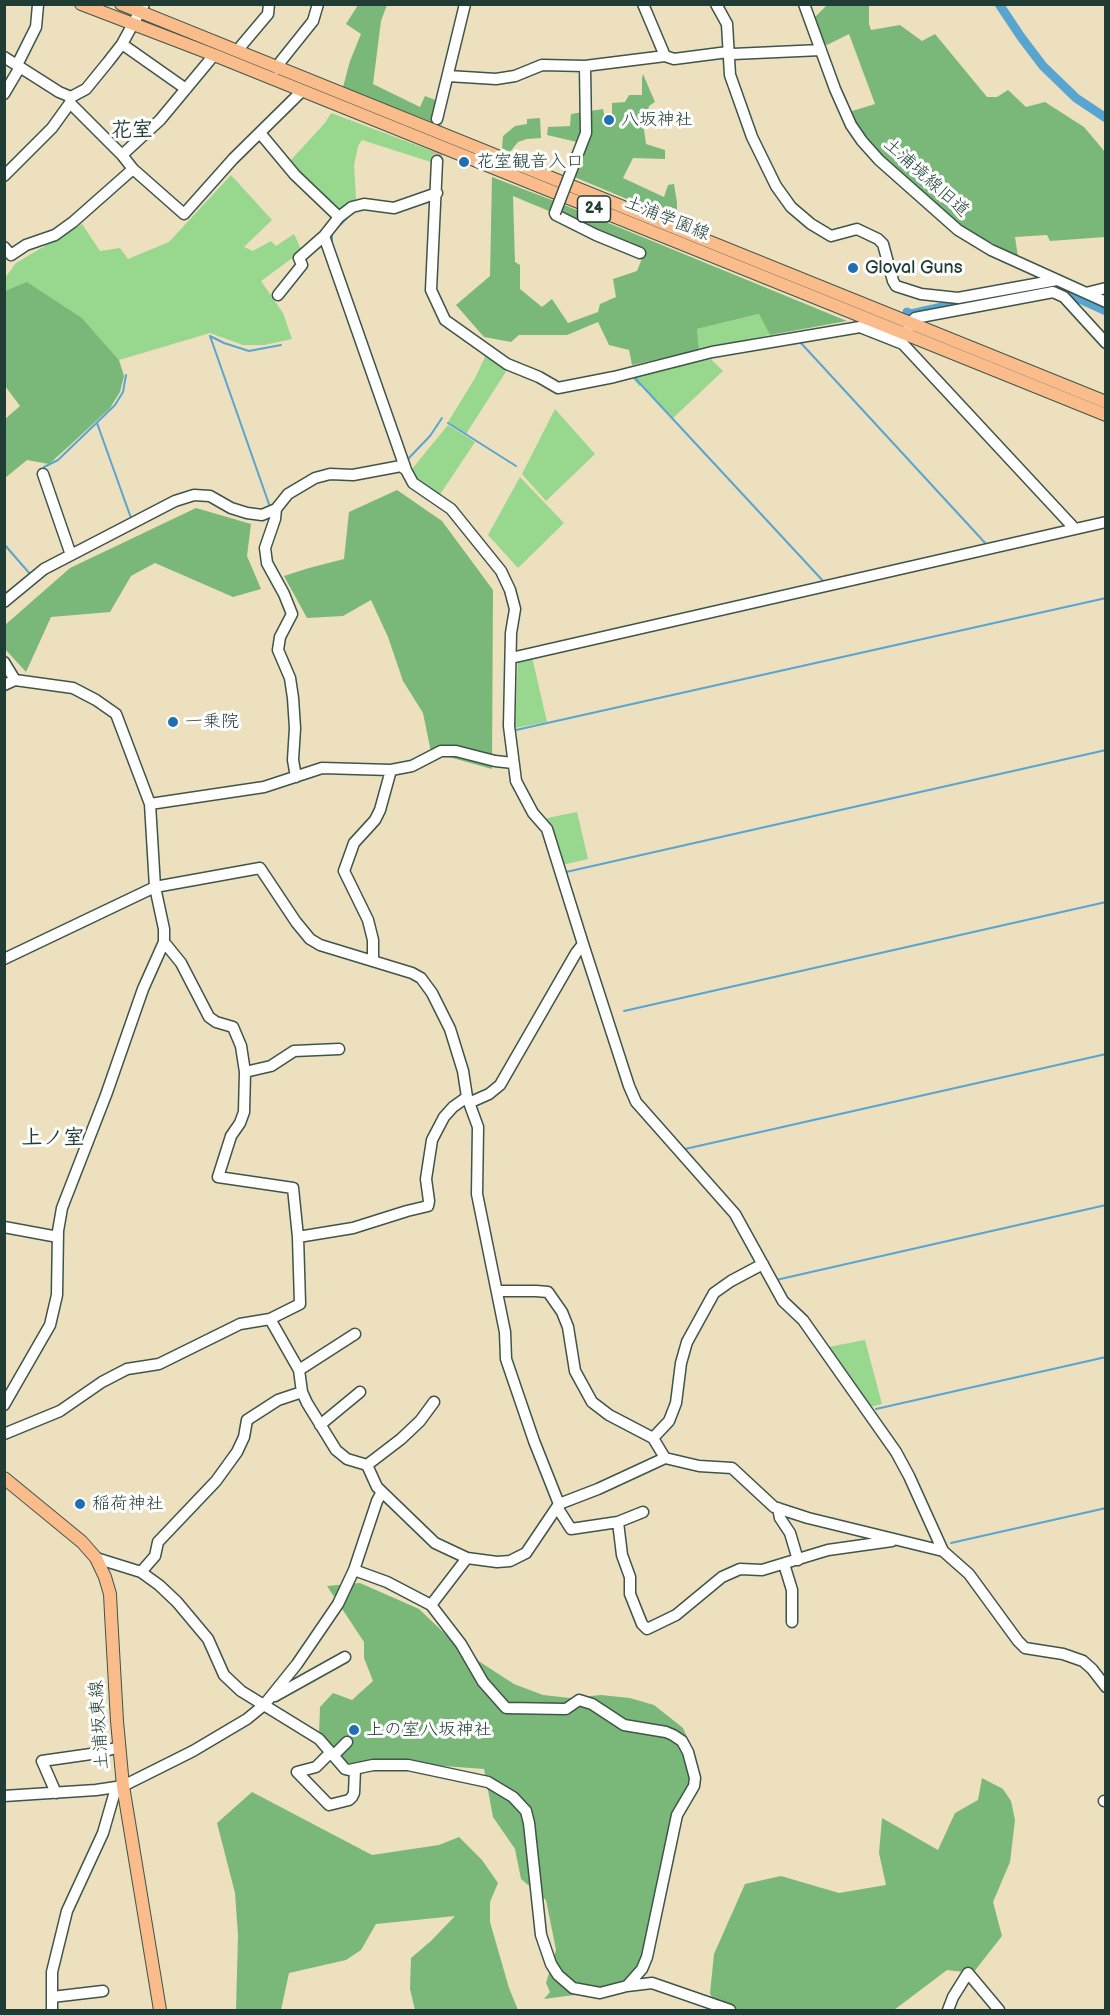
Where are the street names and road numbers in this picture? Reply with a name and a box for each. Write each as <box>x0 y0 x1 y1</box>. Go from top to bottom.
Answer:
street label: 土浦境線旧道 <box>879 134 973 222</box>
street label: 土浦学園線 <box>621 192 713 246</box>
road number: 24 <box>578 196 610 222</box>
street label: 土浦坂東線 <box>86 1679 114 1771</box>

